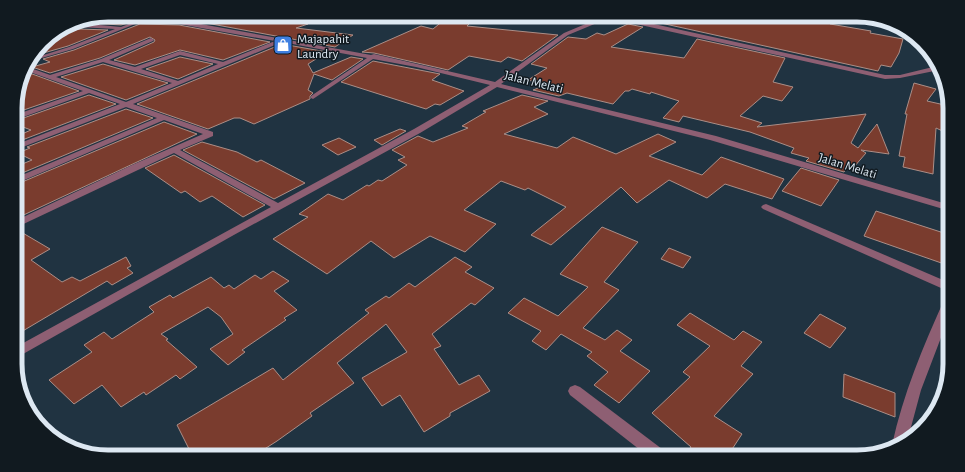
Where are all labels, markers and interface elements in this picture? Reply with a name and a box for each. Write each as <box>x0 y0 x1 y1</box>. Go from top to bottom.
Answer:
place label: Majapahit Laundry <box>297 33 349 61</box>
shop icon: Majapahit Laundry <box>272 34 294 56</box>
street label: Jalan Melati <box>503 69 564 96</box>
street label: Jalan Melati <box>817 151 878 181</box>

